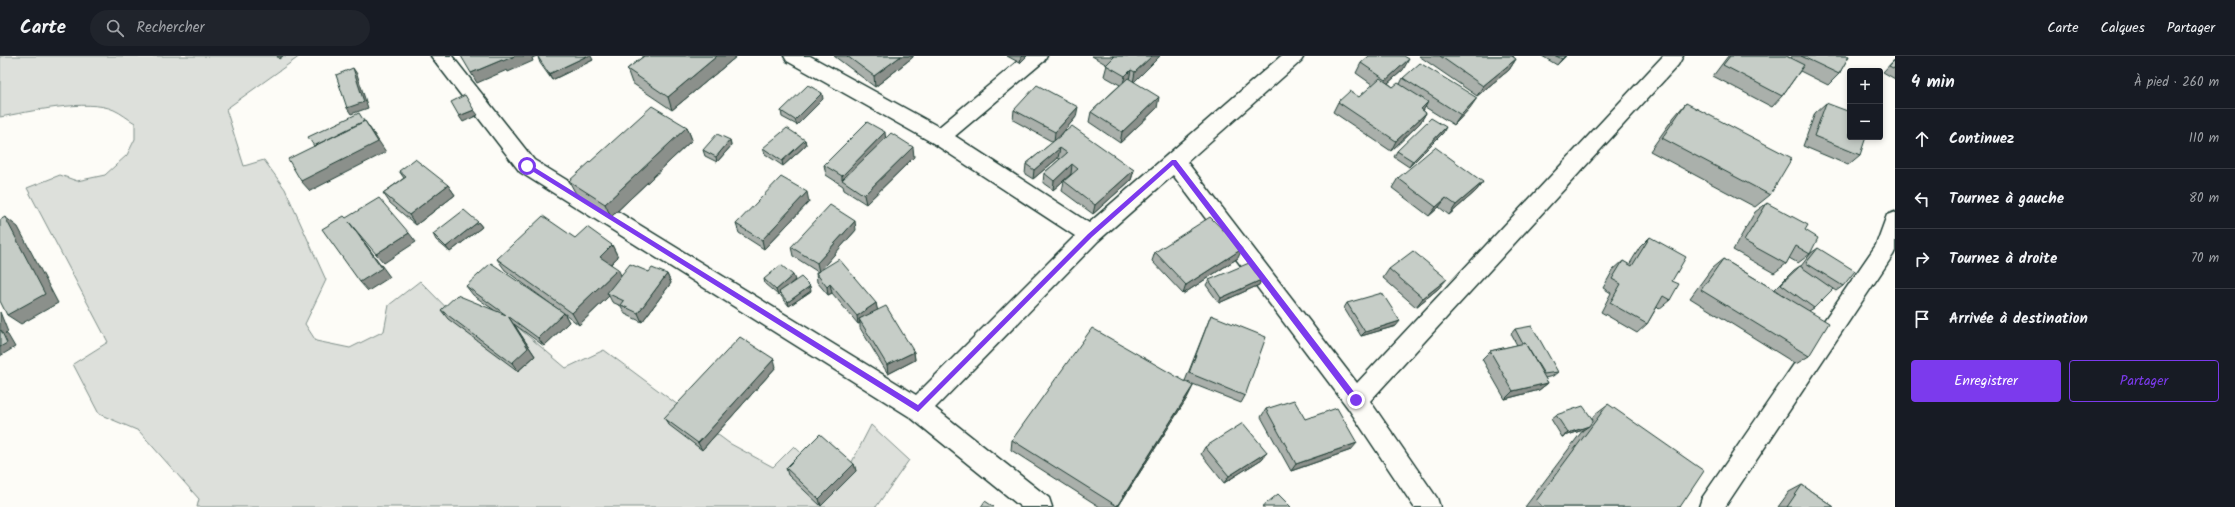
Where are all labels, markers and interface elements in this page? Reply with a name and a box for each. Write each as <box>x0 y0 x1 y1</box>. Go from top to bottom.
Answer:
search box <box>90 10 370 46</box>
text: Carte <box>20 13 66 43</box>
text: Rechercher <box>136 16 205 40</box>
icon: search <box>104 17 126 39</box>
text: Carte <box>2047 17 2079 39</box>
text: Calques <box>2101 17 2145 39</box>
text: Partager <box>2167 17 2215 39</box>
map controls <box>1847 68 1883 140</box>
button: + <box>1847 68 1883 104</box>
text: 4 min <box>1911 69 1955 96</box>
text: À pied · 260 m <box>2134 72 2219 93</box>
button: − <box>1847 104 1883 140</box>
text: Continuez <box>1949 127 2014 151</box>
icon: ahead <box>1911 128 1933 150</box>
text: 110 m <box>2189 128 2219 149</box>
route start <box>518 157 536 175</box>
text: Tournez à gauche <box>1949 187 2064 211</box>
icon: left <box>1911 188 1933 210</box>
text: 80 m <box>2189 188 2219 209</box>
text: Tournez à droite <box>1949 247 2057 271</box>
icon: right <box>1911 248 1933 270</box>
text: 70 m <box>2191 248 2219 269</box>
text: Arrivée à destination <box>1949 307 2088 331</box>
icon: arrive <box>1911 308 1933 330</box>
button: Enregistrer <box>1911 360 2061 402</box>
button: Partager <box>2069 360 2219 402</box>
route end <box>1347 391 1365 409</box>

